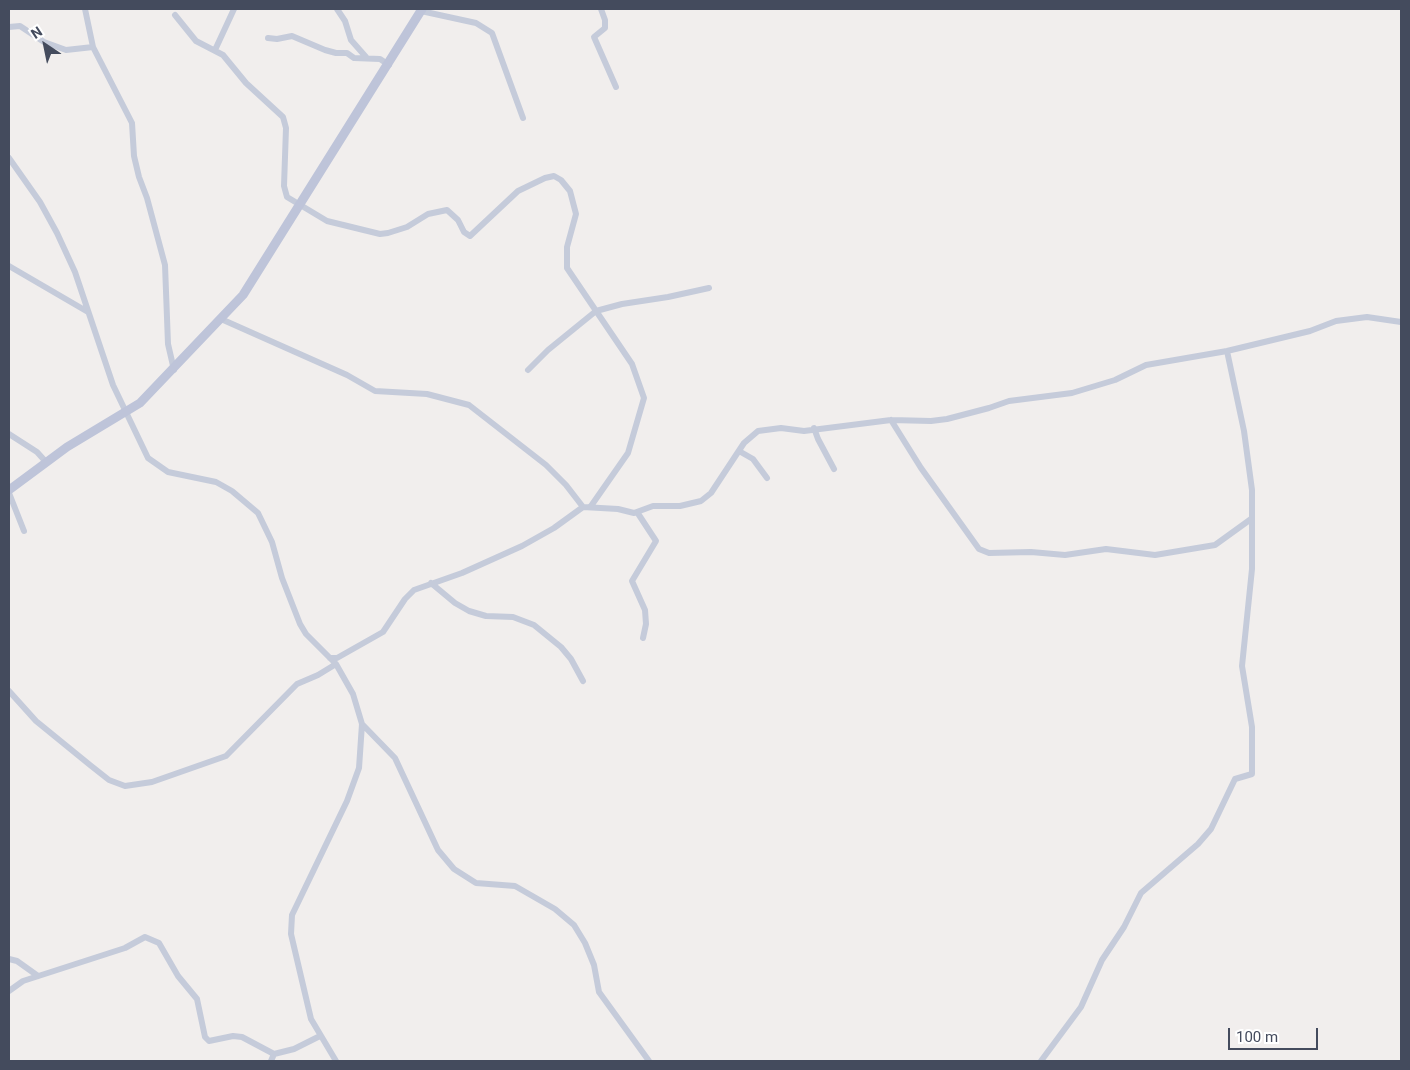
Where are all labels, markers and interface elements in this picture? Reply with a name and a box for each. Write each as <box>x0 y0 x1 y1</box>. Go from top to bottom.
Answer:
north arrow <box>20 20 70 70</box>
text: N <box>28 23 45 42</box>
scale bar <box>1230 1018 1320 1050</box>
text: 100 m <box>1236 1028 1278 1046</box>

